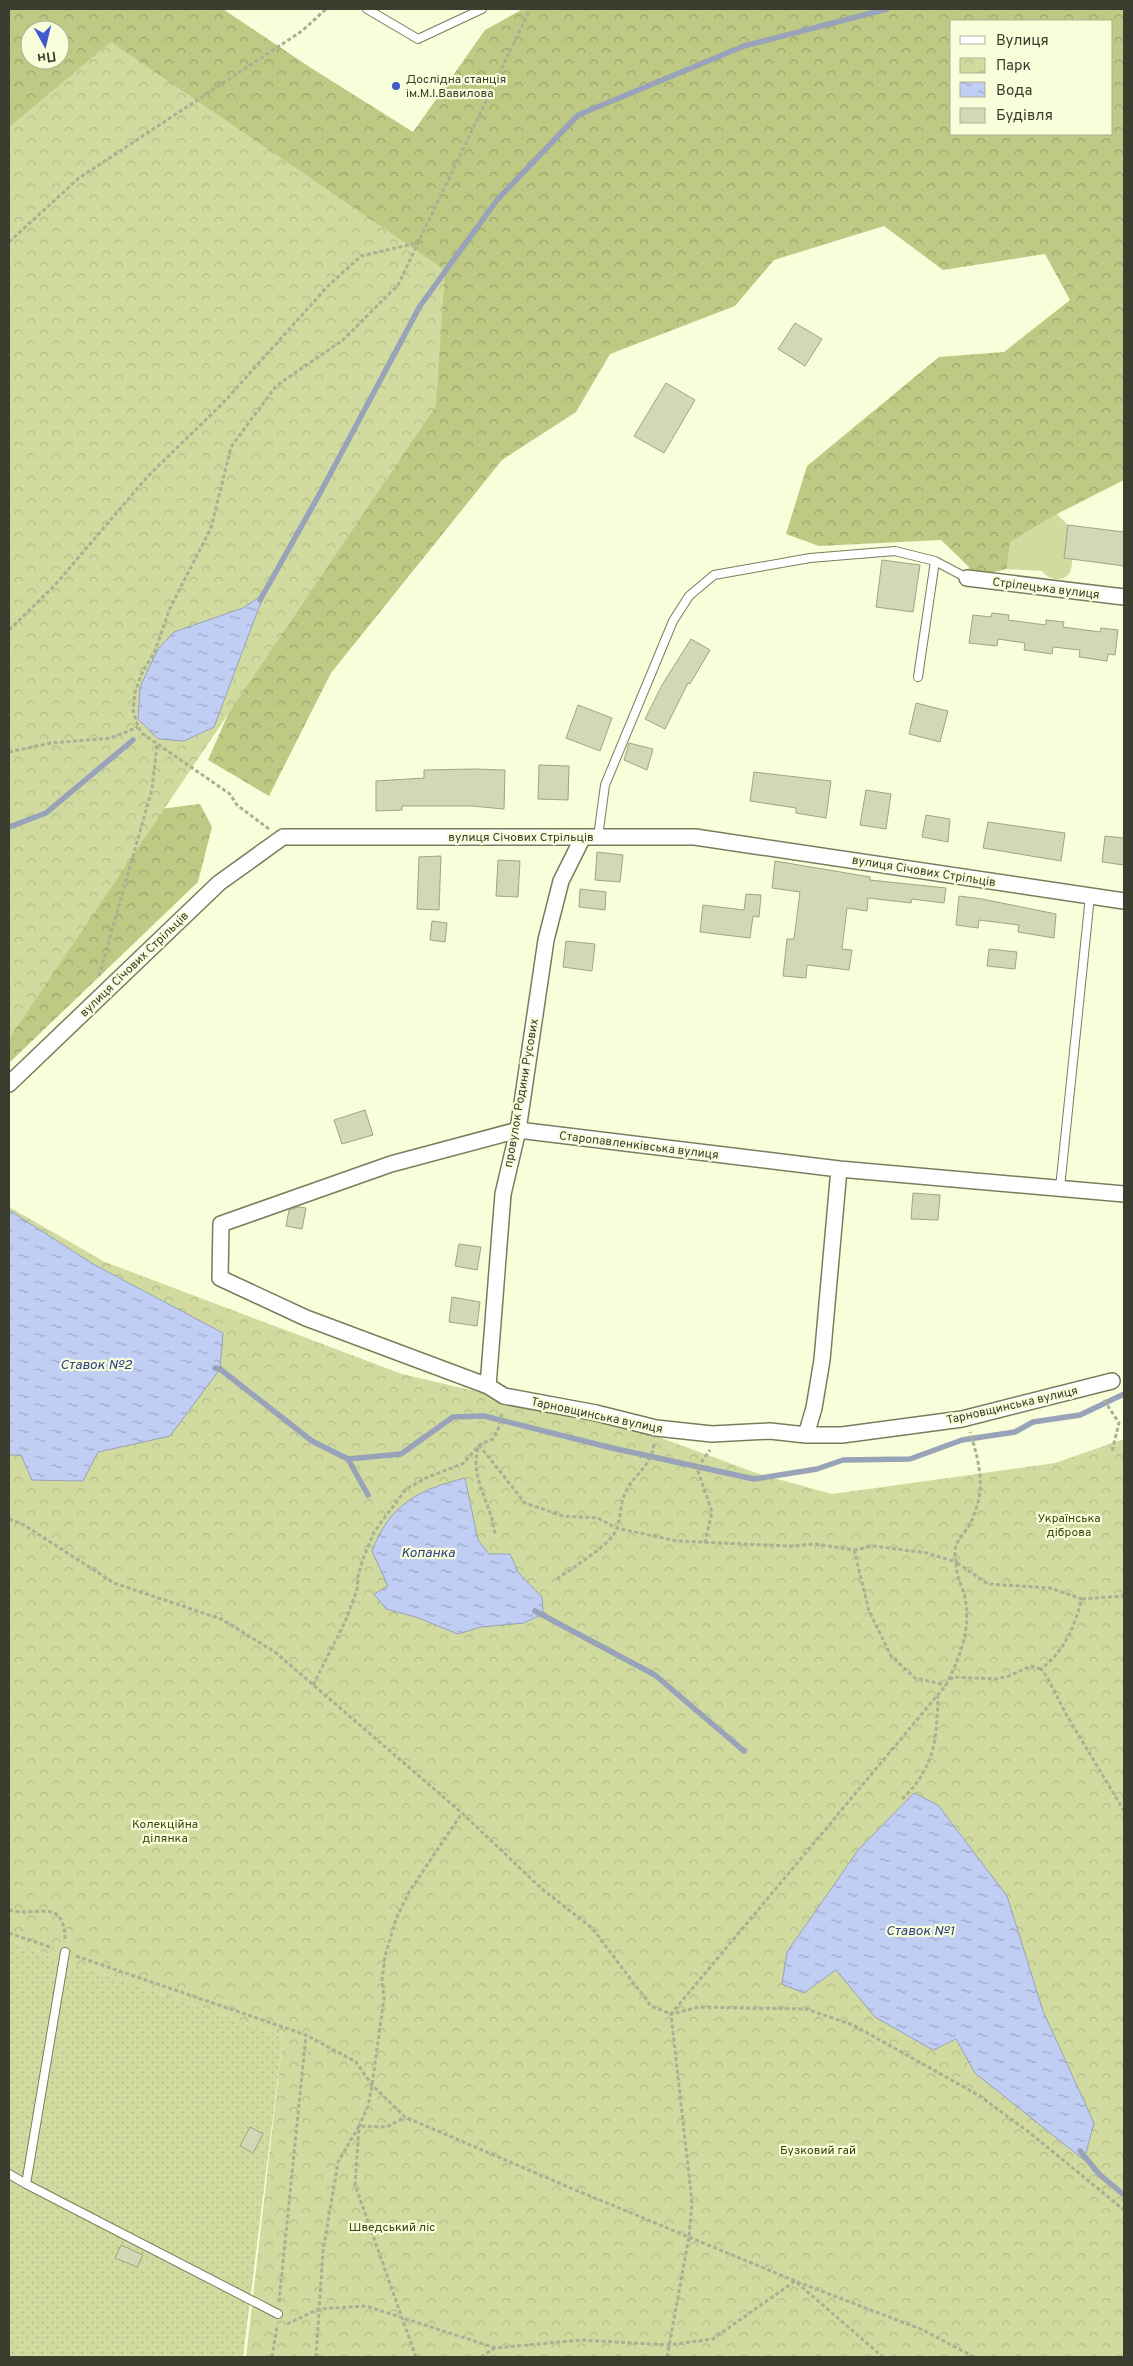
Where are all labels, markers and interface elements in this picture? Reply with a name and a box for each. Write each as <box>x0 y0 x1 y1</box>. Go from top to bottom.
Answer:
north arrow <box>20 20 70 70</box>
legend <box>950 20 1113 135</box>
text: Вулиця <box>996 32 1049 51</box>
text: Пн <box>36 47 57 66</box>
text: Парк <box>996 57 1031 76</box>
place label: Дослідна станція ім.М.І.Вавилова <box>406 72 506 102</box>
marker: Дослідна станція ім.М.І.Вавилова <box>390 80 402 92</box>
text: Вода <box>996 82 1032 101</box>
text: Будівля <box>996 107 1053 126</box>
street label: Стрілецька вулиця <box>991 574 1100 604</box>
street label: вулиця Січових Стрільців <box>448 830 594 846</box>
street label: вулиця Січових Стрільців <box>851 853 997 891</box>
street label: вулиця Січових Стрільців <box>77 908 193 1021</box>
street label: провулок Родини Русових <box>501 1017 543 1169</box>
street label: Старопавленківська вулиця <box>558 1128 720 1164</box>
water label: Ставок №2 <box>60 1357 133 1374</box>
street label: Тарновщинська вулиця <box>945 1383 1079 1429</box>
street label: Тарновщинська вулиця <box>529 1394 664 1438</box>
park label: Українська діброва <box>1037 1511 1101 1541</box>
water label: Копанка <box>401 1545 456 1562</box>
park label: Колекційна ділянка <box>132 1817 198 1847</box>
water label: Ставок №1 <box>886 1923 955 1940</box>
park label: Бузковий гай <box>780 2143 856 2159</box>
park label: Шведський ліс <box>349 2220 435 2236</box>

